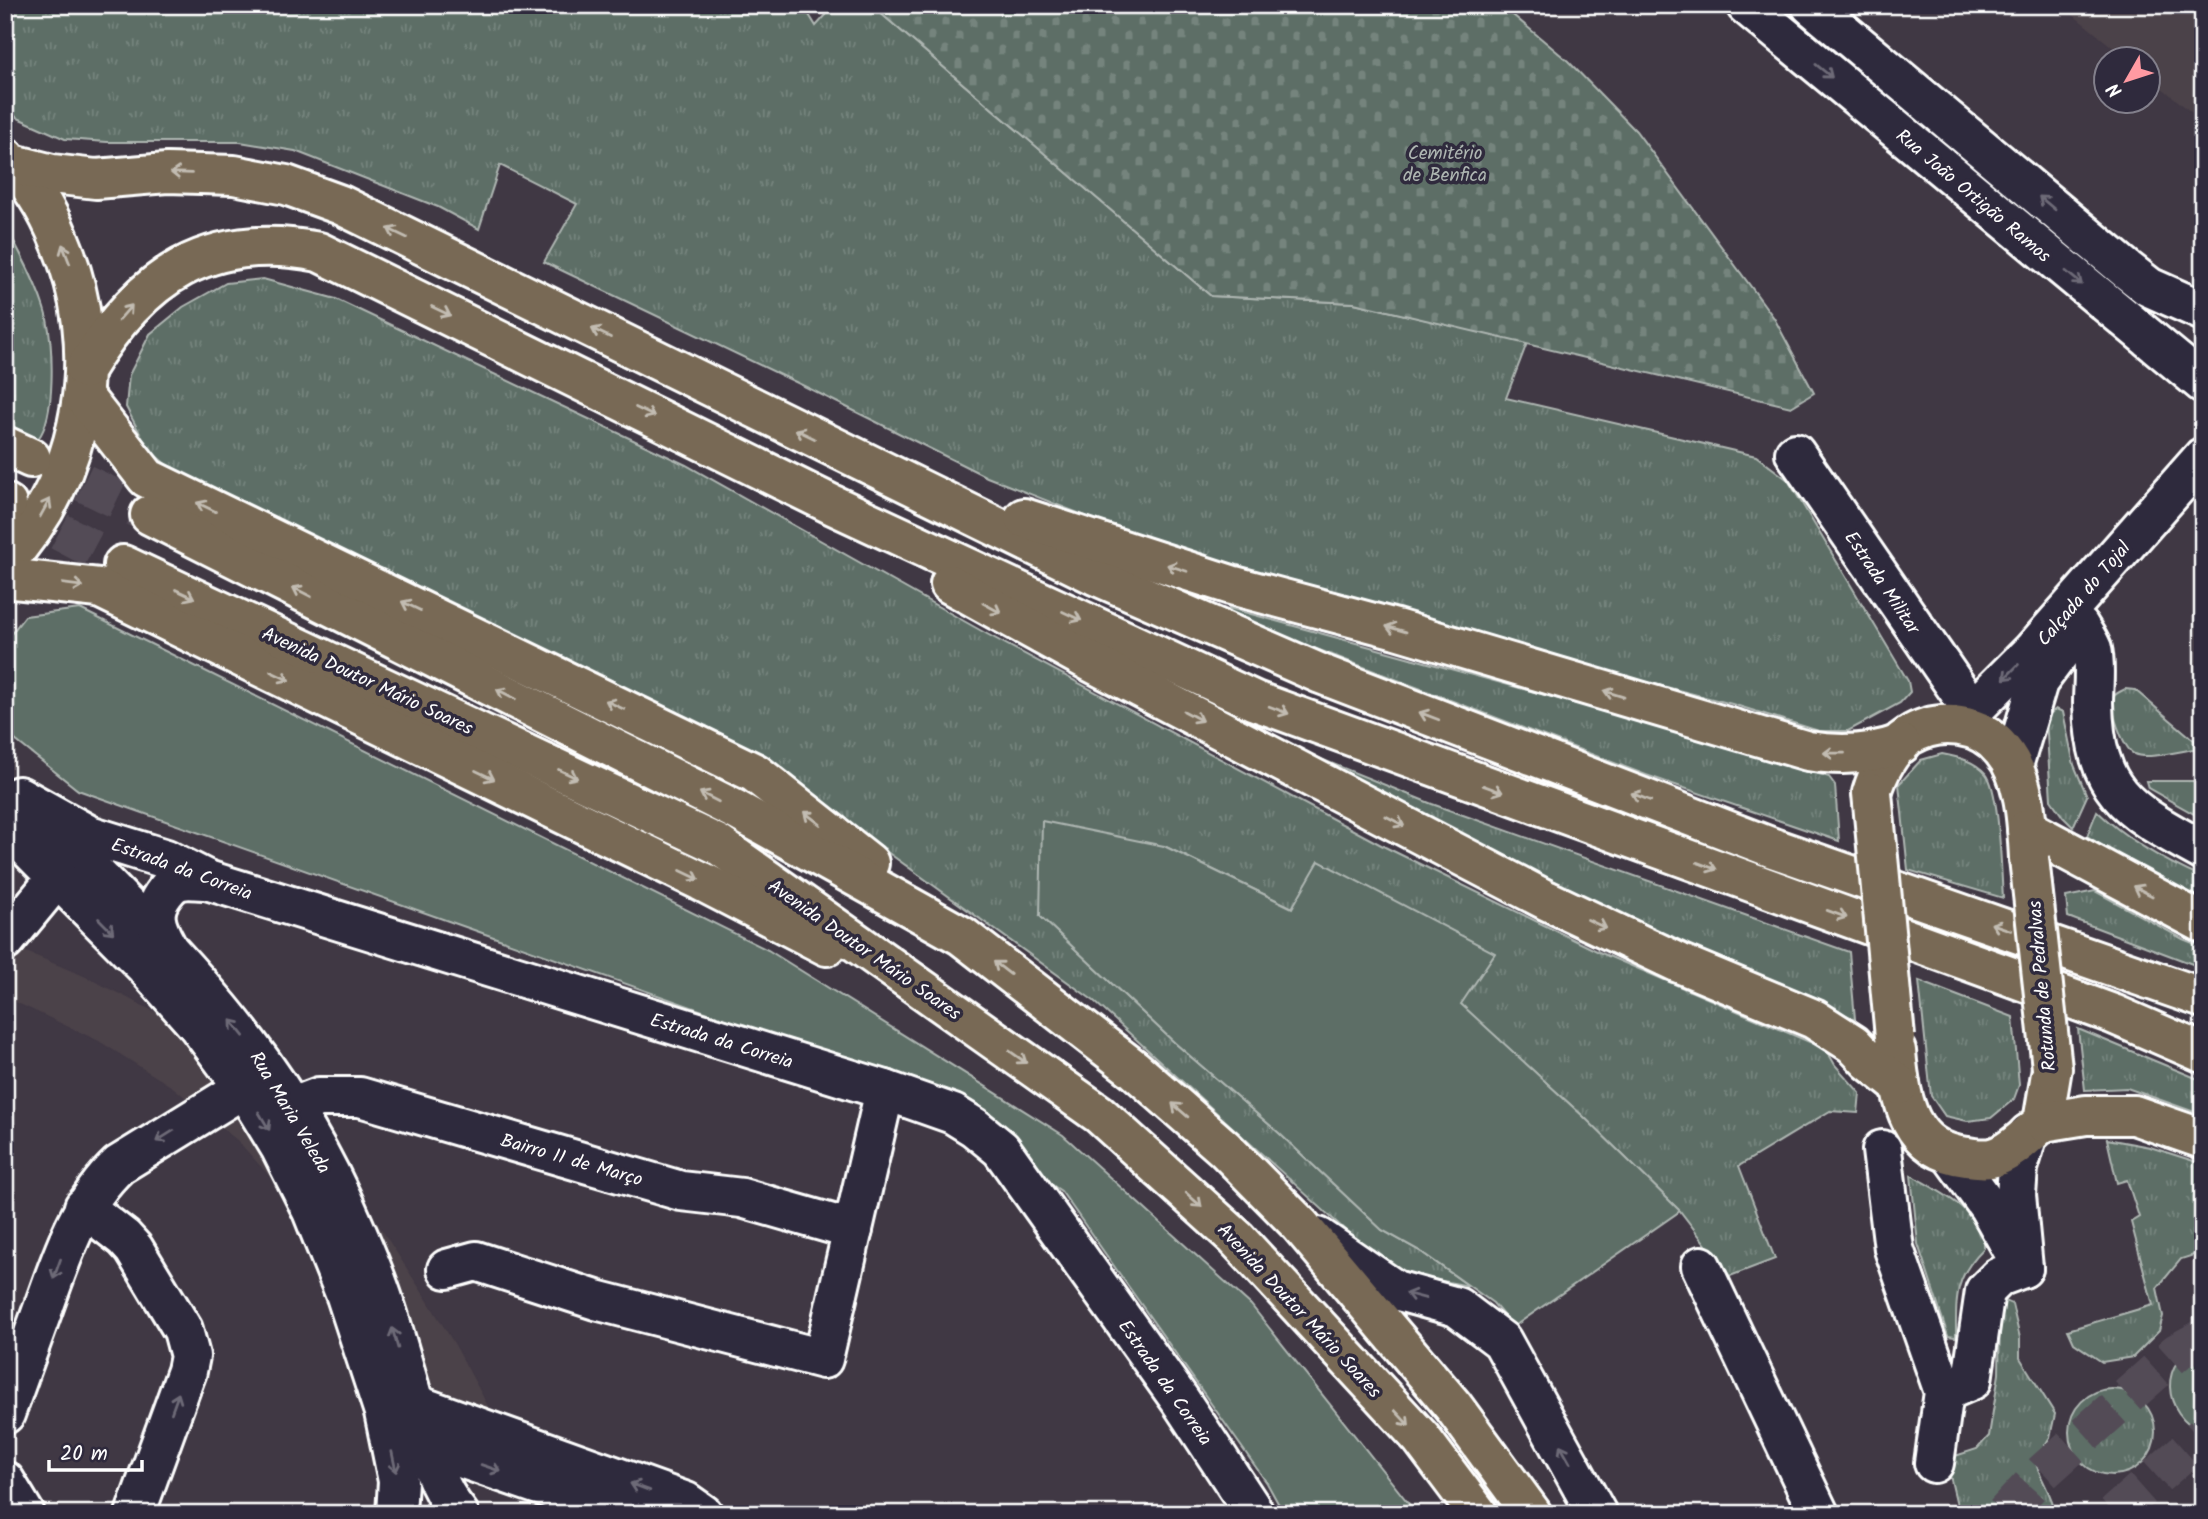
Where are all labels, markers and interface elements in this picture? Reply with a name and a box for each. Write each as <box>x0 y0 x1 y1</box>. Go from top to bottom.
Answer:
north arrow <box>2092 46 2162 116</box>
one-way arrow <box>1814 63 1832 78</box>
text: N <box>2100 75 2131 104</box>
street label: Rua João Ortigão Ramos <box>1888 122 2057 271</box>
park label: Cemitério de Benfica <box>1403 139 1487 191</box>
one-way arrow <box>170 167 193 180</box>
one-way arrow <box>2039 195 2057 211</box>
one-way arrow <box>387 226 408 239</box>
one-way arrow <box>58 244 71 265</box>
one-way arrow <box>2065 270 2083 286</box>
one-way arrow <box>430 304 451 318</box>
one-way arrow <box>117 305 133 323</box>
one-way arrow <box>591 326 612 340</box>
one-way arrow <box>634 405 655 419</box>
one-way arrow <box>796 426 816 440</box>
one-way arrow <box>38 498 52 518</box>
one-way arrow <box>196 499 217 513</box>
street label: Estrada Militar <box>1836 525 1928 642</box>
street label: Calçada do Tojal <box>2030 535 2139 654</box>
one-way arrow <box>1167 560 1189 573</box>
one-way arrow <box>61 578 84 591</box>
one-way arrow <box>292 584 313 598</box>
one-way arrow <box>174 588 195 601</box>
one-way arrow <box>401 599 422 612</box>
one-way arrow <box>982 601 1002 615</box>
one-way arrow <box>1061 610 1082 623</box>
street label: Avenida Doutor Mário Soares <box>257 620 478 744</box>
one-way arrow <box>1386 622 1408 635</box>
one-way arrow <box>2002 664 2019 681</box>
one-way arrow <box>269 670 290 683</box>
one-way arrow <box>496 687 517 701</box>
one-way arrow <box>1604 687 1626 700</box>
one-way arrow <box>605 698 626 712</box>
one-way arrow <box>1268 705 1290 718</box>
one-way arrow <box>1418 708 1440 721</box>
one-way arrow <box>1182 709 1203 723</box>
one-way arrow <box>1822 747 1845 760</box>
one-way arrow <box>557 768 578 781</box>
one-way arrow <box>474 769 495 783</box>
one-way arrow <box>1481 783 1503 796</box>
one-way arrow <box>699 789 720 803</box>
one-way arrow <box>1631 790 1652 802</box>
one-way arrow <box>803 810 821 825</box>
one-way arrow <box>1384 814 1404 828</box>
street label: Estrada da Correia <box>106 830 256 909</box>
one-way arrow <box>1695 861 1717 873</box>
one-way arrow <box>679 868 700 882</box>
street label: Avenida Doutor Mário Soares <box>761 872 967 1029</box>
one-way arrow <box>2133 884 2153 898</box>
street label: Rotunda de Pedralvas <box>2021 899 2065 1072</box>
one-way arrow <box>1826 909 1848 921</box>
one-way arrow <box>97 917 114 934</box>
one-way arrow <box>1586 918 1607 932</box>
one-way arrow <box>1990 920 2012 932</box>
one-way arrow <box>994 960 1012 975</box>
street label: Estrada da Correia <box>646 1006 797 1078</box>
one-way arrow <box>230 1020 245 1038</box>
street label: Rua Maria Veleda <box>241 1046 338 1180</box>
one-way arrow <box>1008 1050 1027 1064</box>
one-way arrow <box>1171 1102 1189 1118</box>
one-way arrow <box>258 1110 271 1131</box>
street label: Bairro 11 de Março <box>497 1126 646 1196</box>
one-way arrow <box>156 1129 175 1144</box>
one-way arrow <box>1185 1192 1203 1208</box>
street label: Avenida Doutor Mário Soares <box>1209 1217 1388 1406</box>
one-way arrow <box>50 1258 62 1280</box>
one-way arrow <box>1405 1289 1428 1302</box>
street label: Estrada da Correia <box>1110 1314 1219 1453</box>
one-way arrow <box>387 1327 400 1349</box>
one-way arrow <box>170 1393 182 1415</box>
one-way arrow <box>1393 1409 1410 1426</box>
scale bar <box>49 1428 142 1472</box>
text: 20 m <box>60 1438 108 1471</box>
one-way arrow <box>1558 1444 1572 1464</box>
one-way arrow <box>388 1450 402 1473</box>
one-way arrow <box>479 1463 501 1475</box>
one-way arrow <box>630 1480 652 1492</box>

